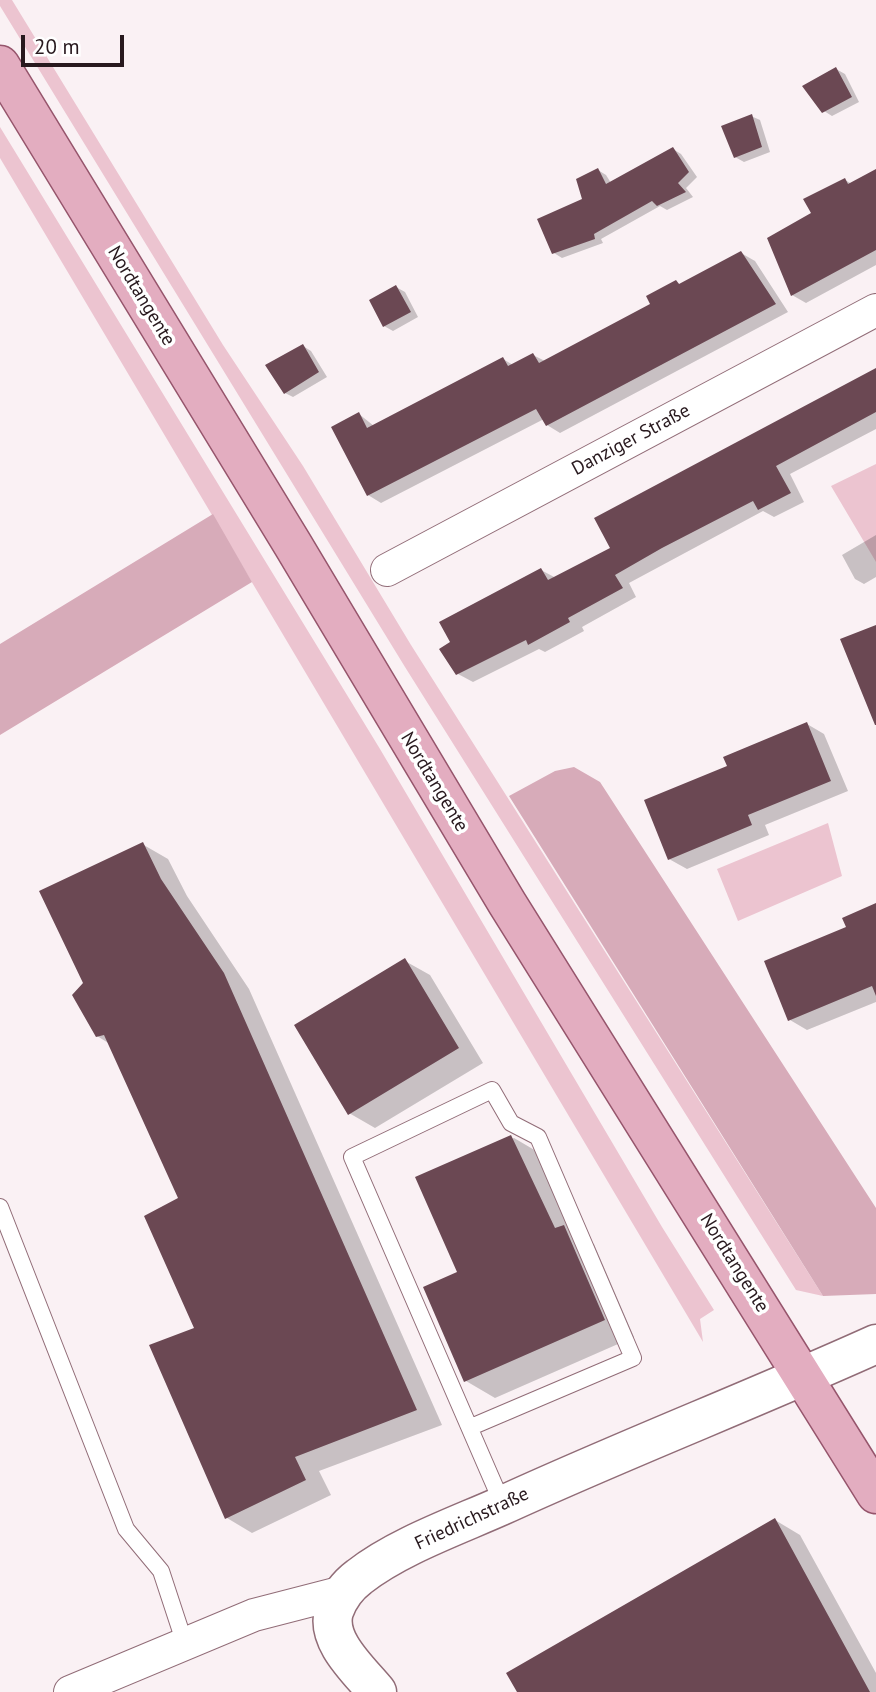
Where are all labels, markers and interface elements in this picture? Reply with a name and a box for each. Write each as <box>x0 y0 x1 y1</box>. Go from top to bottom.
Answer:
scale bar <box>24 21 128 65</box>
text: 20 m <box>34 33 80 60</box>
street label: Nordtangente <box>102 242 180 350</box>
street label: Danziger Straße <box>568 399 694 481</box>
street label: Nordtangente <box>395 728 473 836</box>
street label: Nordtangente <box>695 1209 773 1317</box>
street label: Friedrichstraße <box>411 1483 533 1555</box>

